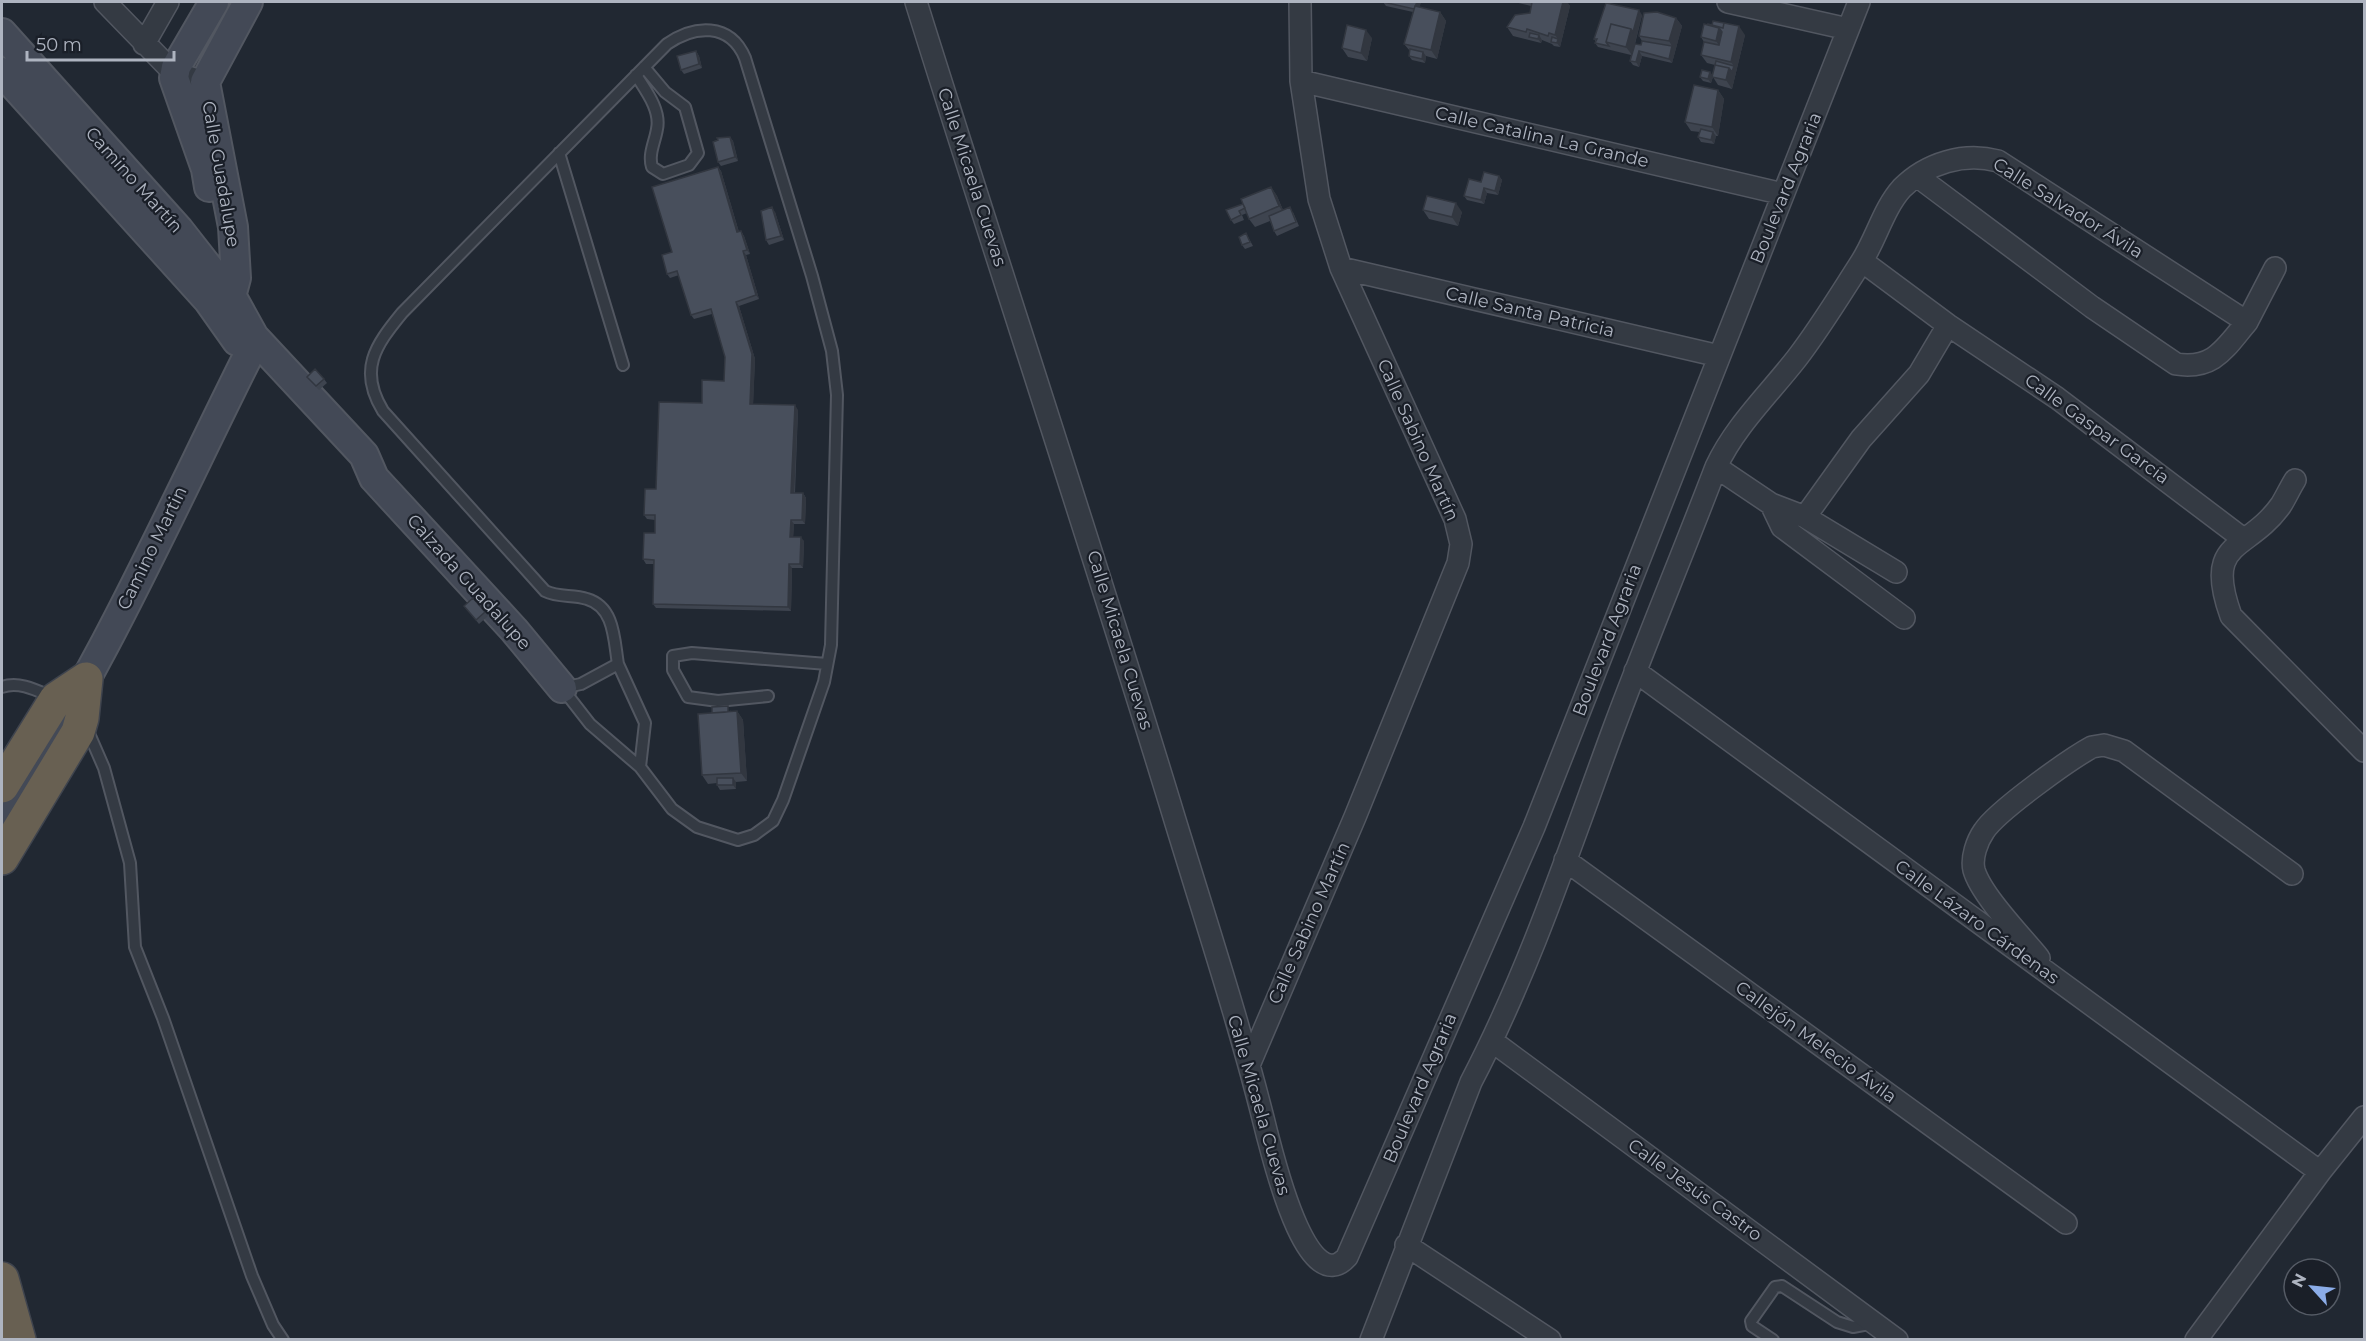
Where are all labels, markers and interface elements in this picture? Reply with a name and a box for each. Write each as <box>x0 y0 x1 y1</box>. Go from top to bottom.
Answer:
scale bar <box>27 24 174 62</box>
text: 50 m <box>36 34 82 56</box>
street label: Calle Micaela Cuevas <box>933 85 1011 269</box>
street label: Calle Guadalupe <box>197 99 245 249</box>
street label: Calle Catalina La Grande <box>1433 102 1651 172</box>
street label: Boulevard Agraria <box>1746 109 1826 267</box>
street label: Camino Martín <box>81 122 187 238</box>
street label: Calle Salvador Ávila <box>1989 153 2147 263</box>
street label: Calle Santa Patricia <box>1443 282 1617 342</box>
street label: Calle Sabino Martín <box>1372 356 1464 524</box>
street label: Calle Gaspar García <box>2020 369 2174 489</box>
street label: Camino Martin <box>113 483 191 613</box>
street label: Calzada Guadalupe <box>402 510 536 654</box>
street label: Calle Micaela Cuevas <box>1082 548 1158 733</box>
street label: Boulevard Agraria <box>1568 561 1646 719</box>
street label: Calle Sabino Martín <box>1263 839 1355 1007</box>
street label: Calle Lázaro Cárdenas <box>1891 855 2063 989</box>
street label: Callejón Melecio Ávila <box>1731 976 1901 1108</box>
street label: Boulevard Agraria <box>1378 1010 1462 1166</box>
street label: Calle Micaela Cuevas <box>1223 1012 1295 1198</box>
street label: Calle Jesús Castro <box>1624 1134 1766 1246</box>
north arrow <box>2282 1257 2342 1317</box>
text: N <box>2288 1270 2310 1290</box>

